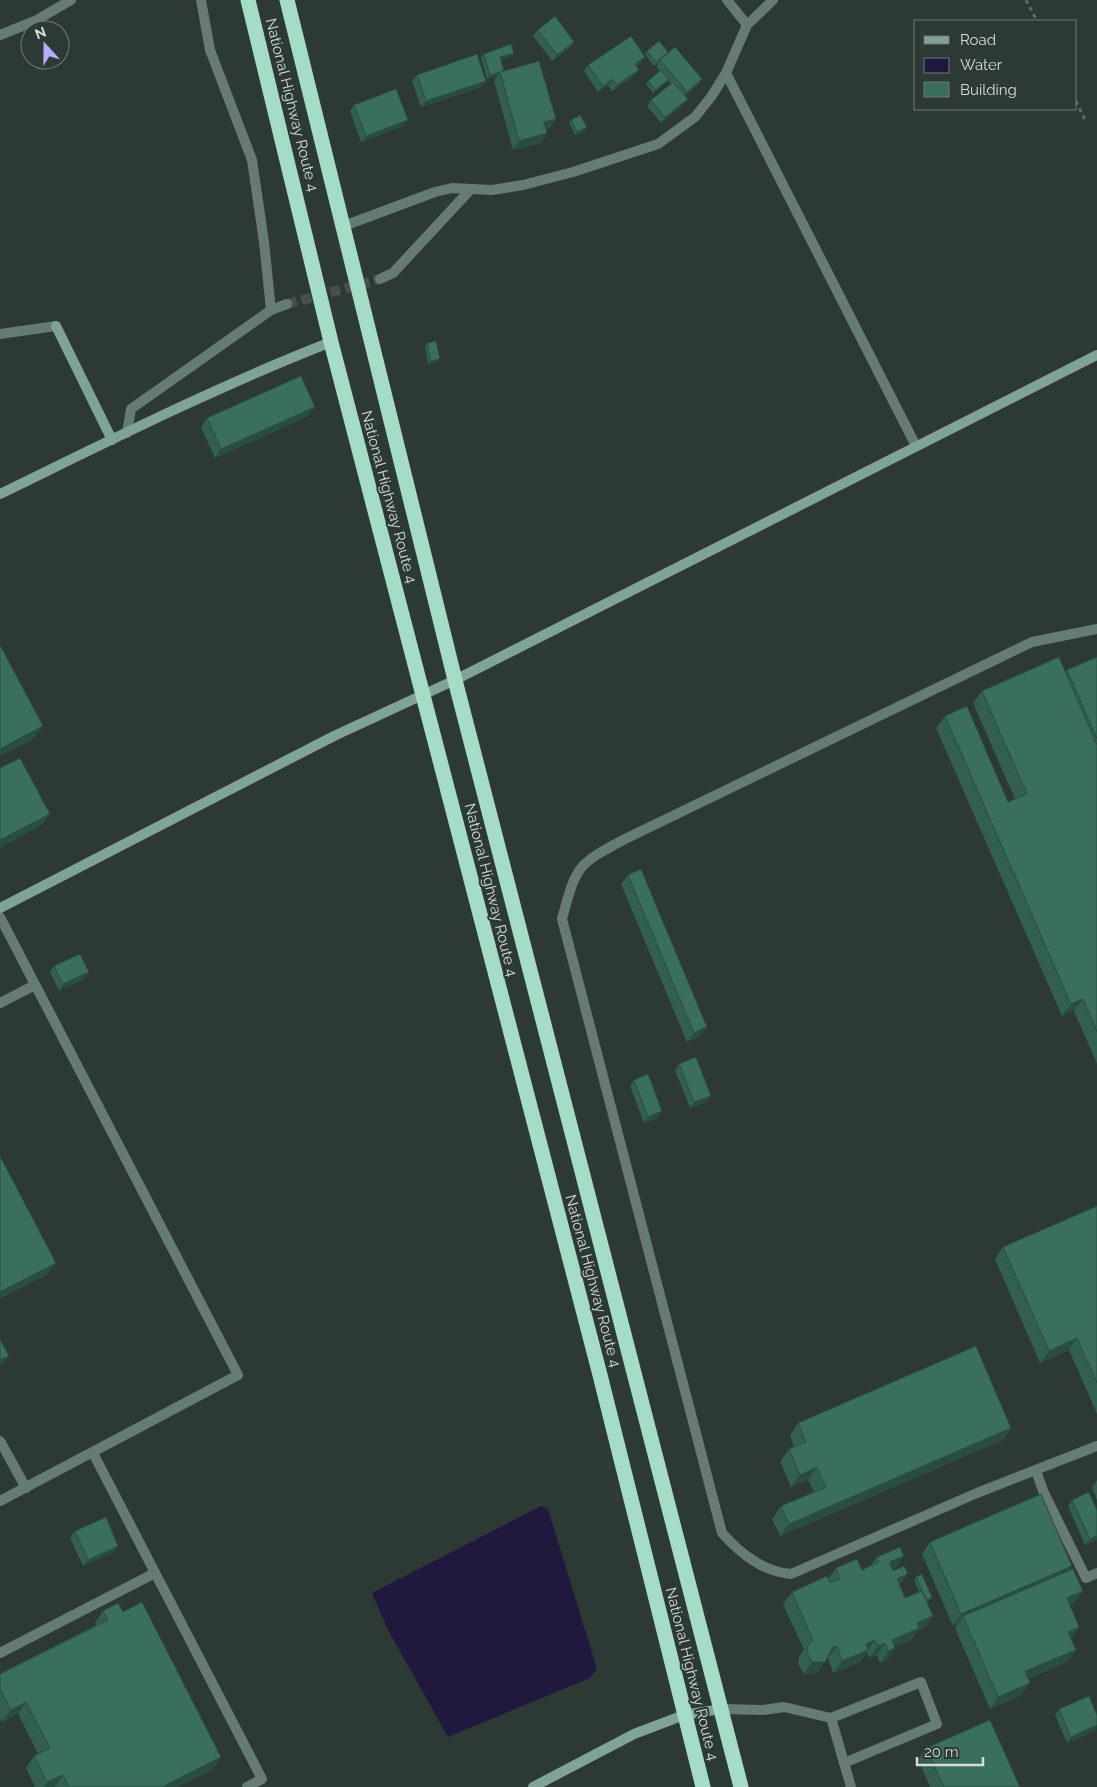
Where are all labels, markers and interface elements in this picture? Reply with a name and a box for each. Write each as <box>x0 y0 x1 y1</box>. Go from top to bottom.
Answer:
street label: National Highway Route 4 <box>262 16 322 194</box>
north arrow <box>20 20 70 70</box>
legend <box>914 20 1077 110</box>
text: N <box>32 23 48 42</box>
text: Road <box>960 31 996 49</box>
text: Water <box>960 56 1003 74</box>
text: Building <box>960 81 1017 99</box>
street label: National Highway Route 4 <box>357 409 421 585</box>
street label: National Highway Route 4 <box>461 801 521 979</box>
street label: National Highway Route 4 <box>561 1193 625 1369</box>
street label: National Highway Route 4 <box>662 1585 722 1763</box>
scale bar <box>917 1734 983 1766</box>
text: 20 m <box>924 1743 959 1761</box>

